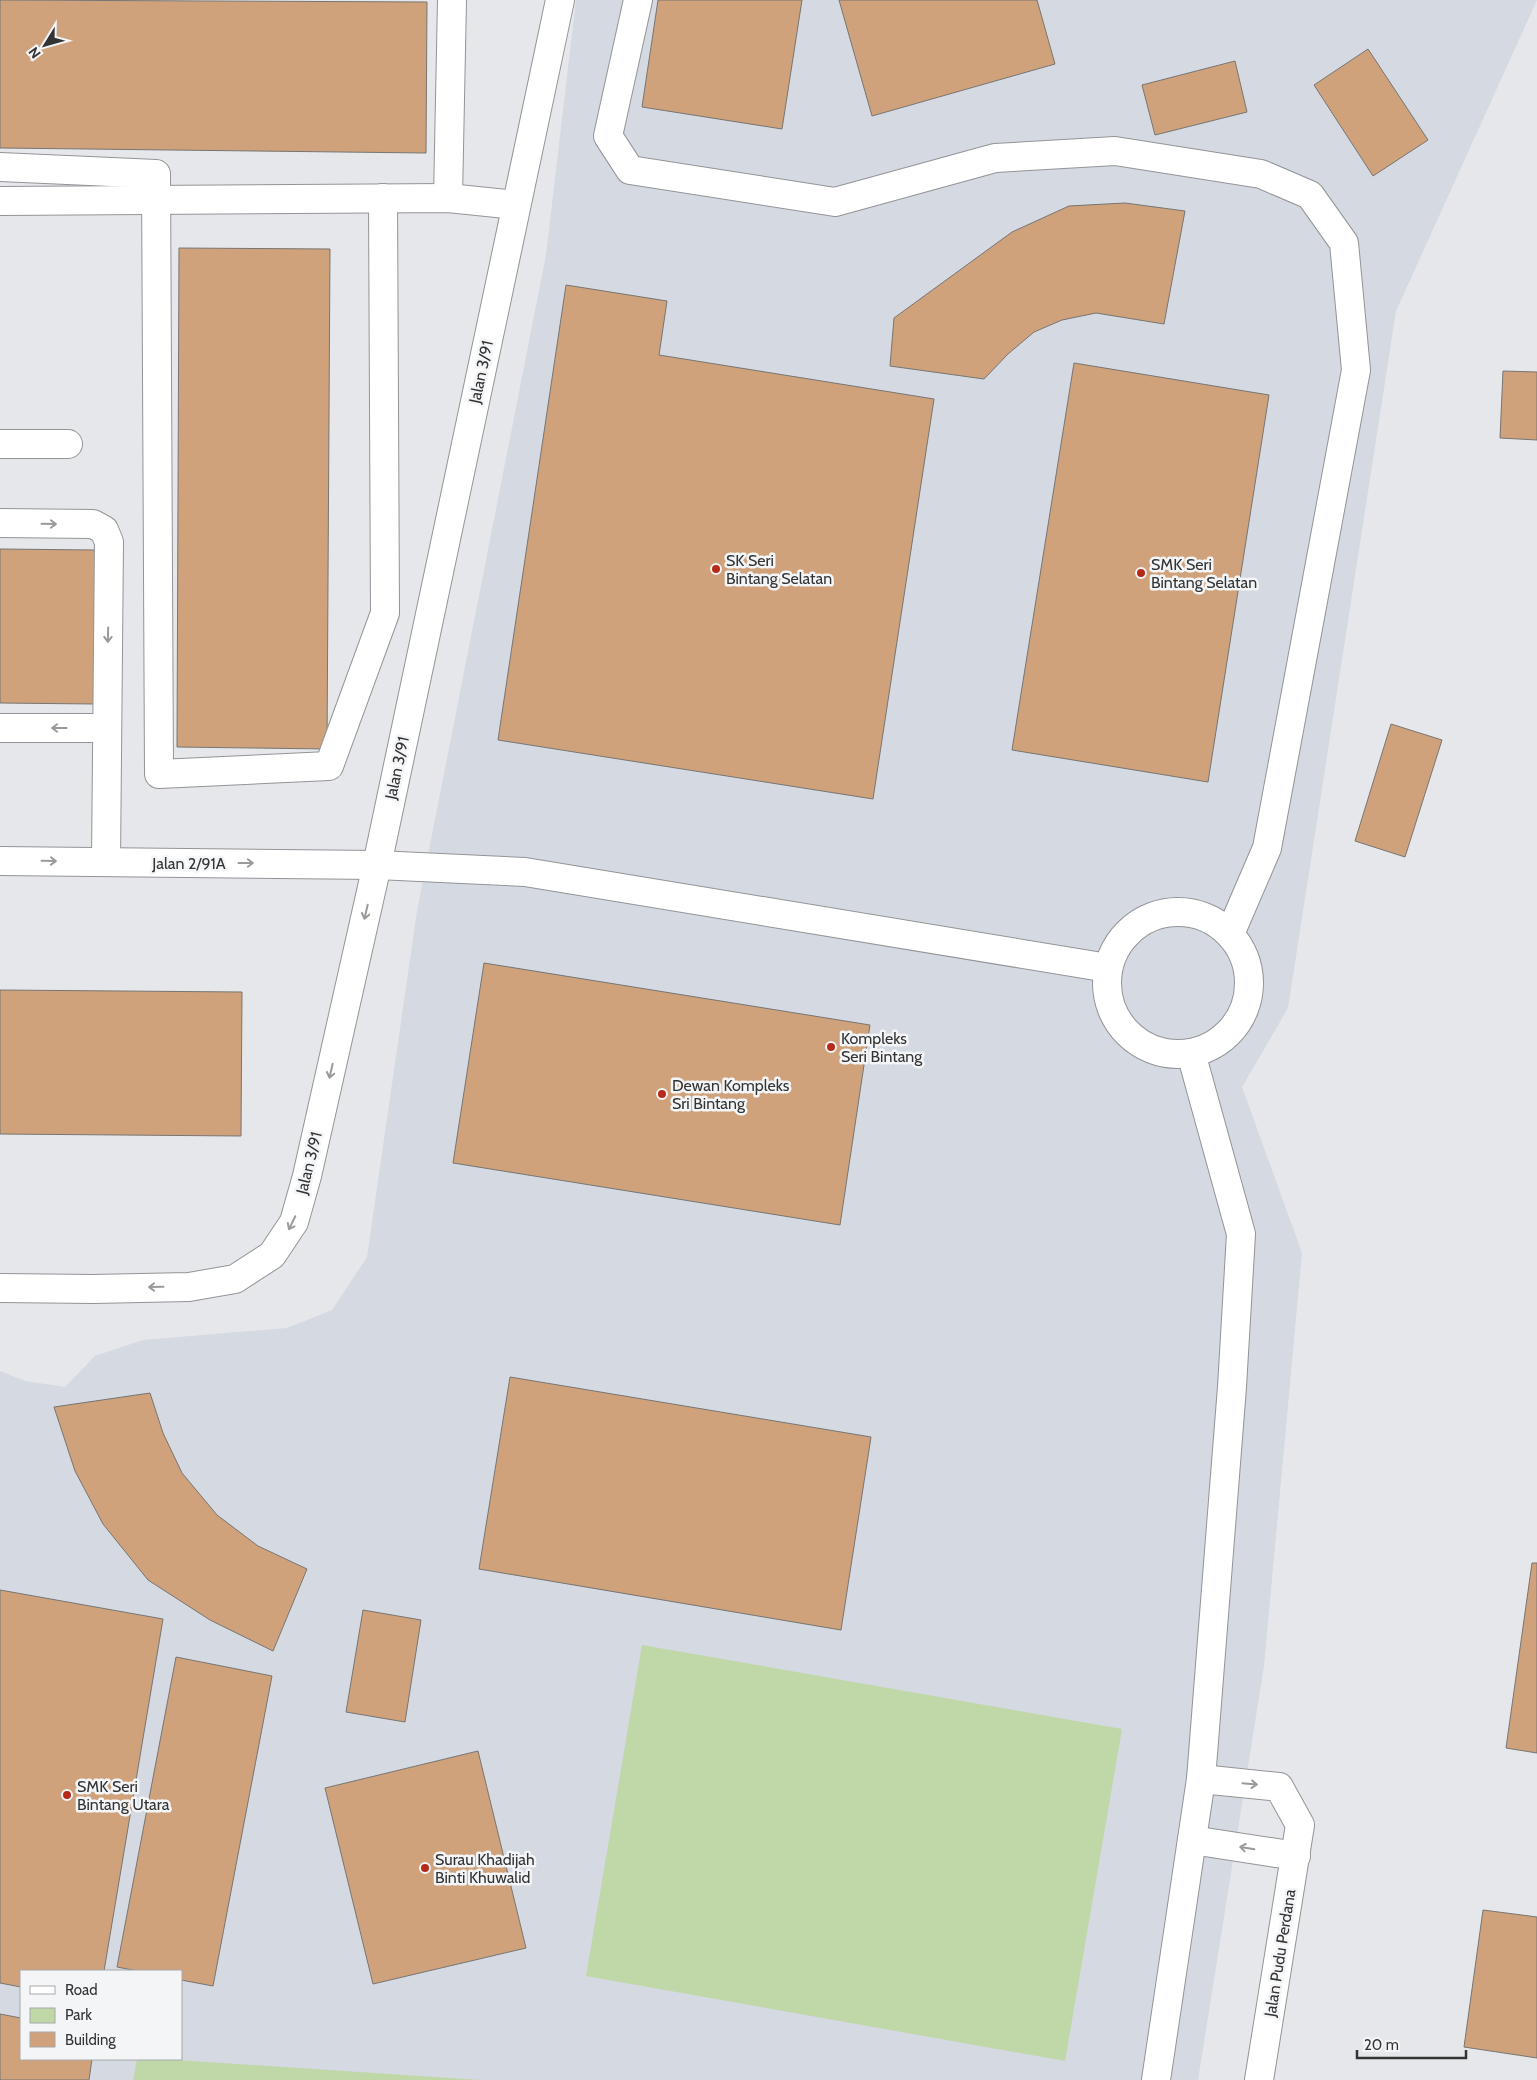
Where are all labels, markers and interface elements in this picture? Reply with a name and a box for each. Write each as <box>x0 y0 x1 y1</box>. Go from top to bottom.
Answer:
north arrow <box>20 20 70 70</box>
text: N <box>24 43 45 62</box>
street label: Jalan 3/91 <box>465 339 497 406</box>
one-way arrow <box>40 519 56 529</box>
place label: SK Seri Bintang Selatan <box>726 551 832 588</box>
place label: SMK Seri Bintang Selatan <box>1151 555 1257 592</box>
marker: SK Seri Bintang Selatan <box>710 563 722 575</box>
marker: SMK Seri Bintang Selatan <box>1135 567 1147 579</box>
one-way arrow <box>103 626 113 643</box>
one-way arrow <box>51 723 67 733</box>
street label: Jalan 3/91 <box>381 735 413 802</box>
street label: Jalan 2/91A <box>151 854 226 873</box>
one-way arrow <box>40 856 56 866</box>
one-way arrow <box>238 859 254 868</box>
one-way arrow <box>361 904 370 920</box>
place label: Kompleks Seri Bintang <box>841 1029 923 1066</box>
marker: Kompleks Seri Bintang <box>825 1041 837 1053</box>
one-way arrow <box>326 1062 335 1078</box>
place label: Dewan Kompleks Sri Bintang <box>672 1076 790 1113</box>
marker: Dewan Kompleks Sri Bintang <box>656 1088 668 1100</box>
street label: Jalan 3/91 <box>292 1130 326 1197</box>
one-way arrow <box>287 1215 297 1230</box>
one-way arrow <box>148 1283 164 1292</box>
place label: SMK Seri Bintang Utara <box>77 1777 170 1814</box>
one-way arrow <box>1241 1779 1257 1789</box>
marker: SMK Seri Bintang Utara <box>61 1789 73 1801</box>
one-way arrow <box>1240 1843 1256 1853</box>
place label: Surau Khadijah Binti Khuwalid <box>435 1850 535 1887</box>
marker: Surau Khadijah Binti Khuwalid <box>419 1862 431 1874</box>
street label: Jalan Pudu Perdana <box>1260 1887 1300 2019</box>
legend <box>20 1970 182 2060</box>
text: Road <box>65 1981 98 1999</box>
text: Park <box>65 2006 92 2024</box>
scale bar <box>1357 2028 1466 2060</box>
text: Building <box>65 2031 116 2049</box>
text: 20 m <box>1364 2036 1399 2054</box>

